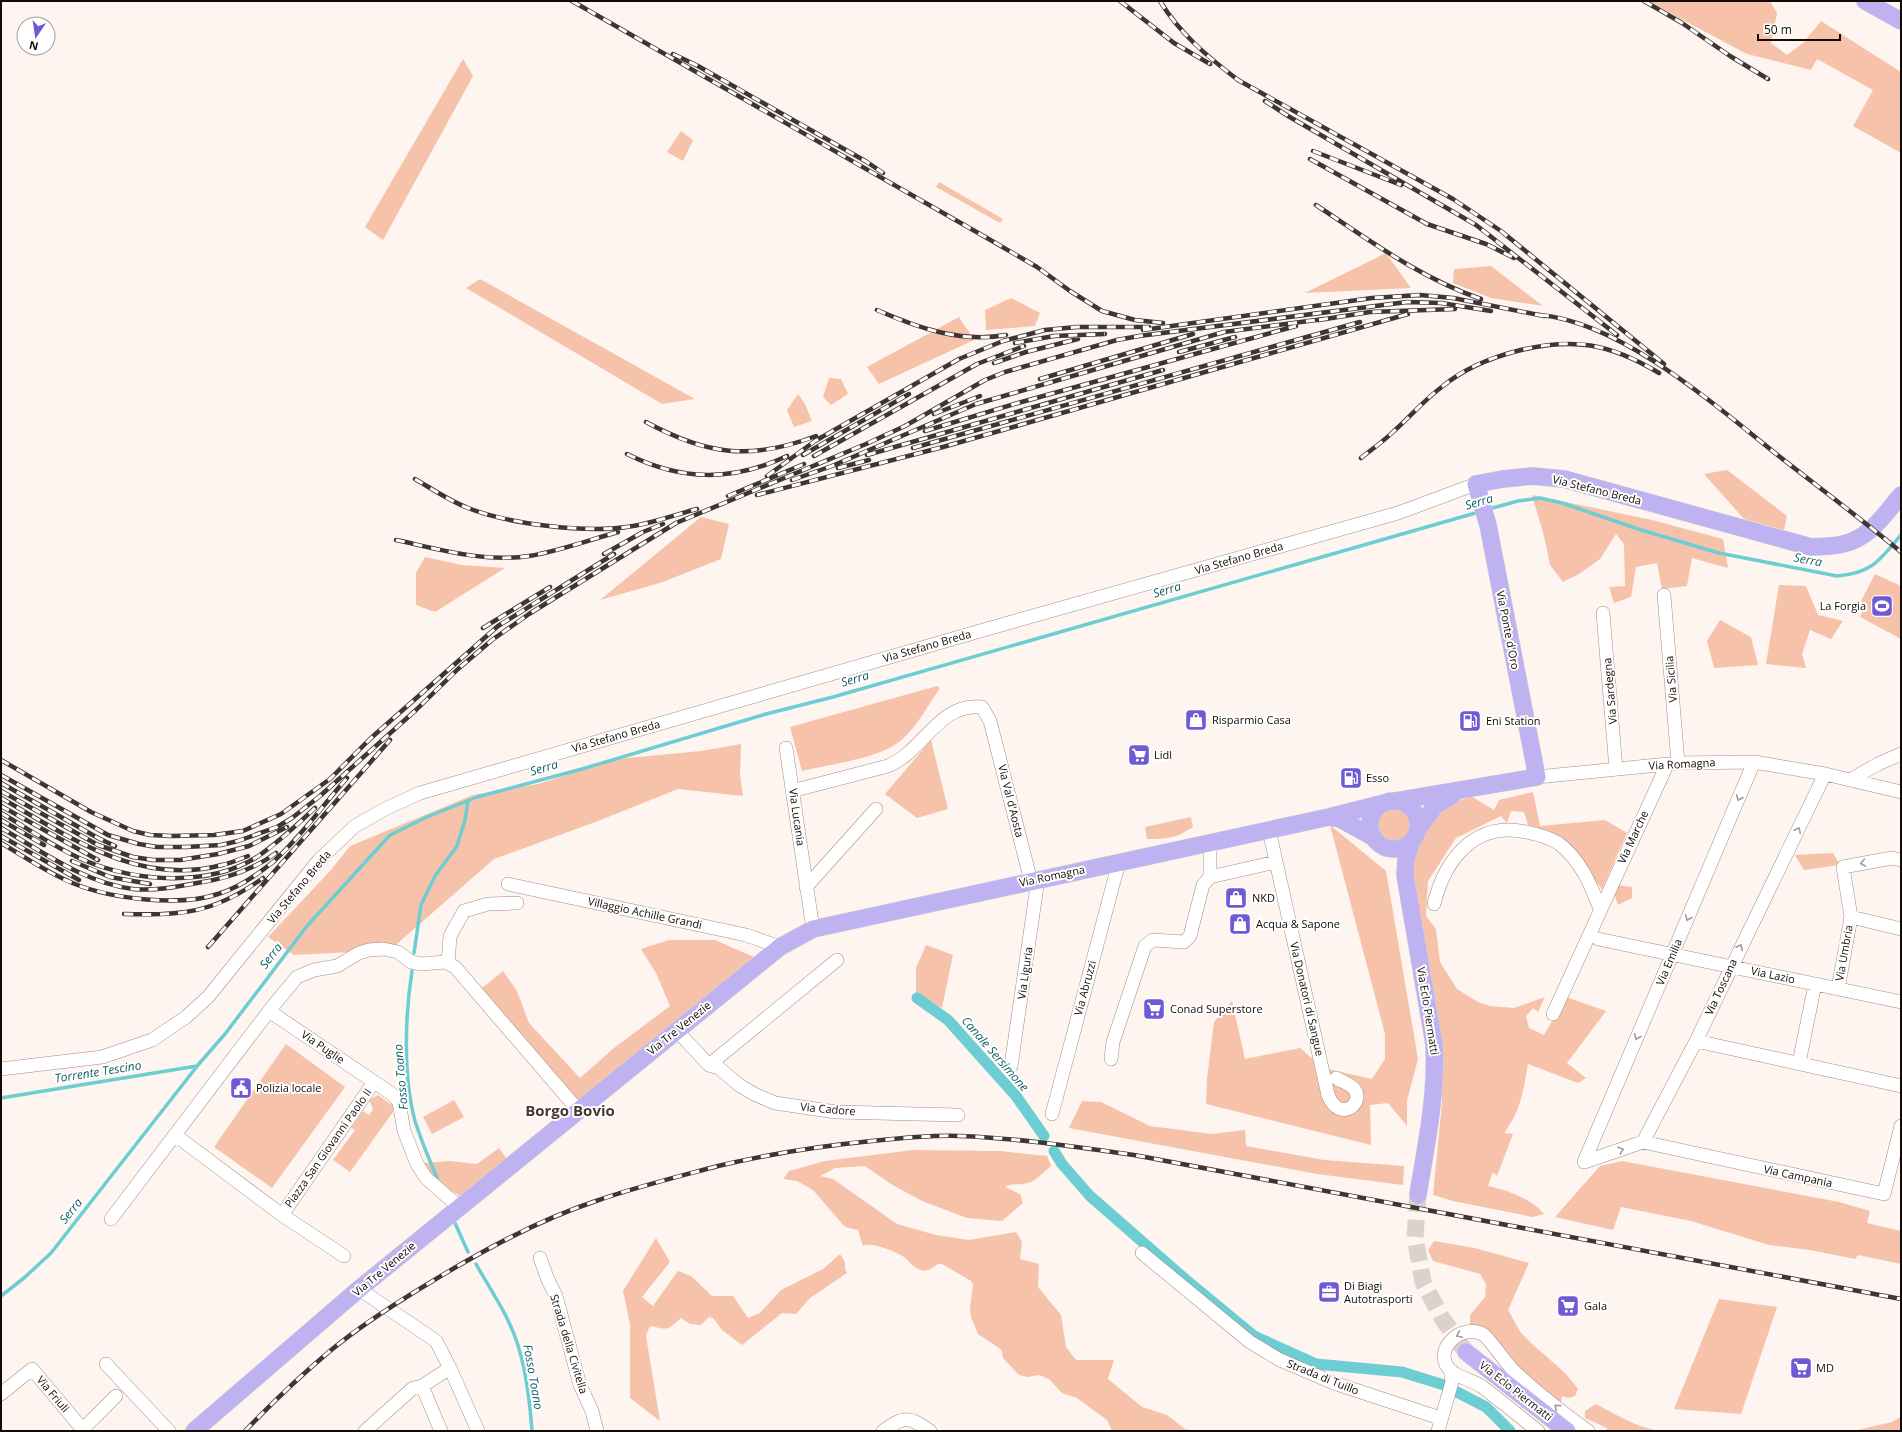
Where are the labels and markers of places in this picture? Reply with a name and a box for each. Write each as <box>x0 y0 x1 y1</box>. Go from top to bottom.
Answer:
sports icon: La Forgia <box>1869 593 1895 619</box>
place label: La Forgia <box>1820 598 1866 613</box>
shop icon: Risparmio Casa <box>1183 707 1209 733</box>
fuel station icon: Eni Station <box>1457 708 1483 734</box>
place label: Risparmio Casa <box>1212 712 1291 727</box>
place label: Eni Station <box>1486 713 1541 728</box>
supermarket icon: Lidl <box>1126 742 1152 768</box>
place label: Lidl <box>1154 747 1172 762</box>
fuel station icon: Esso <box>1338 765 1364 791</box>
place label: Esso <box>1366 770 1390 785</box>
shop icon: NKD <box>1223 885 1249 911</box>
place label: NKD <box>1252 890 1275 905</box>
shop icon: Acqua & Sapone <box>1227 911 1253 937</box>
place label: Acqua & Sapone <box>1256 916 1340 931</box>
supermarket icon: Conad Superstore <box>1141 996 1167 1022</box>
place label: Conad Superstore <box>1170 1001 1263 1016</box>
public building icon: Polizia locale <box>228 1075 254 1101</box>
place label: Polizia locale <box>256 1080 321 1095</box>
place label: Di Biagi Autotrasporti <box>1344 1278 1413 1306</box>
office icon: Di Biagi Autotrasporti <box>1316 1279 1342 1305</box>
supermarket icon: Gala <box>1555 1293 1581 1319</box>
place label: Gala <box>1584 1298 1607 1313</box>
supermarket icon: MD <box>1788 1355 1814 1381</box>
place label: MD <box>1816 1360 1834 1375</box>

